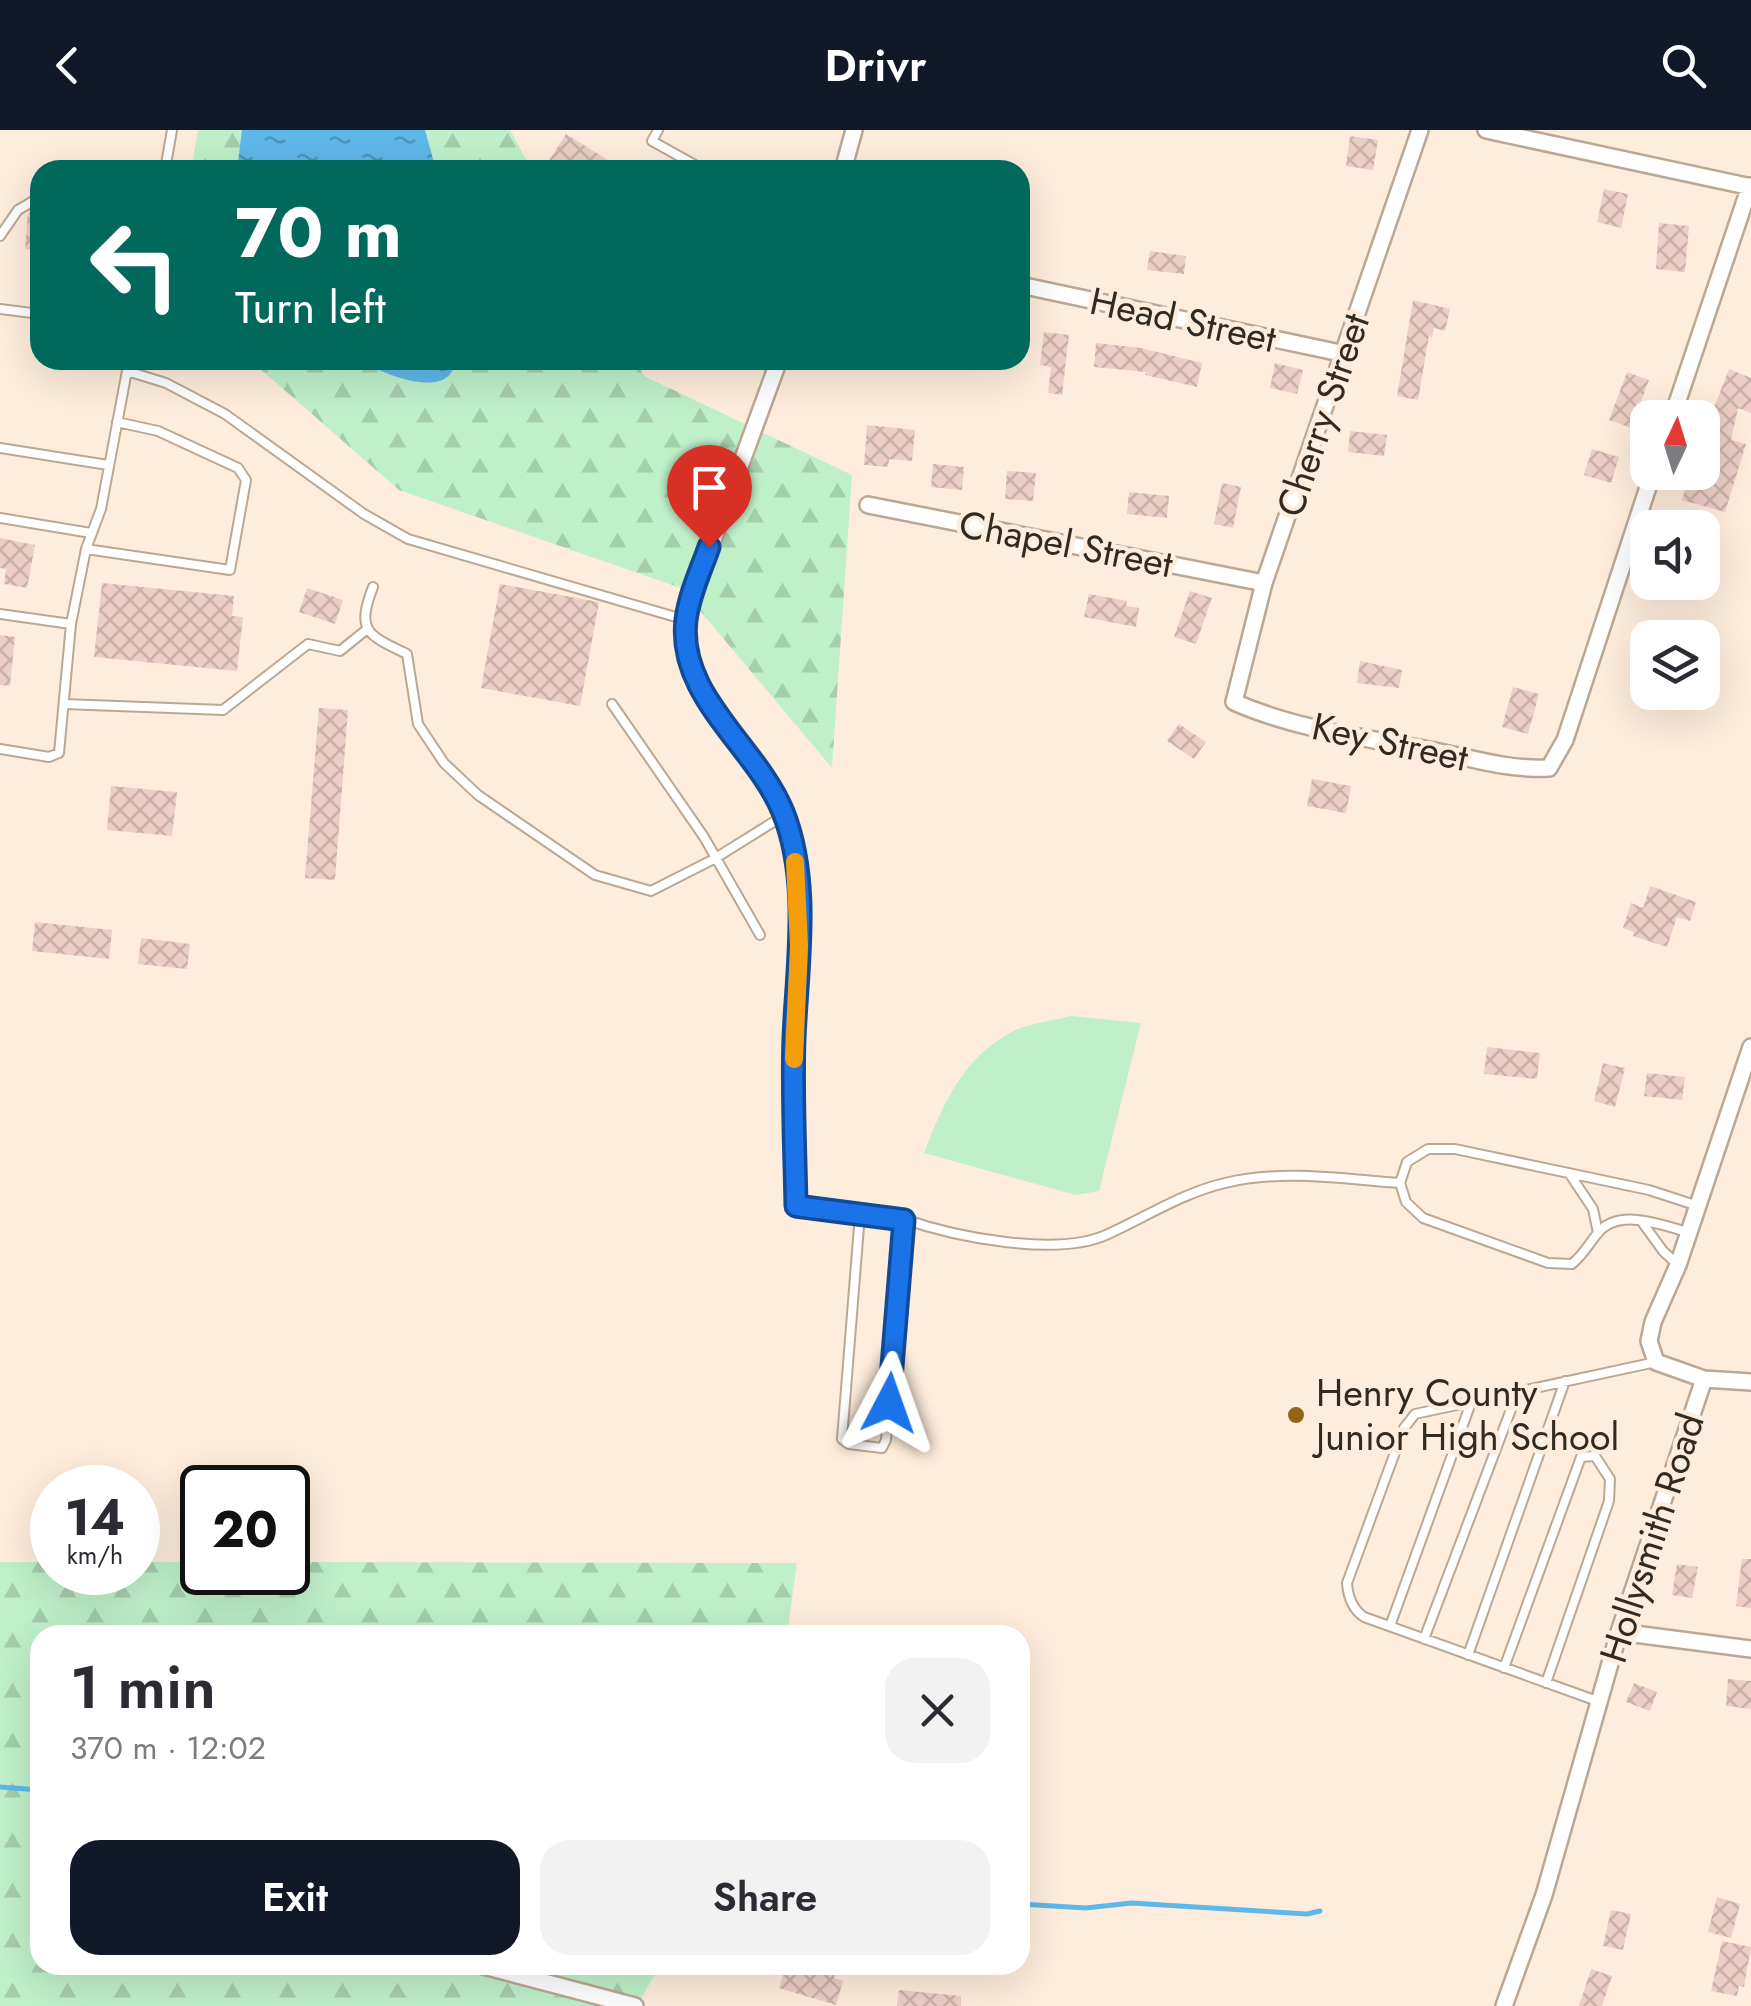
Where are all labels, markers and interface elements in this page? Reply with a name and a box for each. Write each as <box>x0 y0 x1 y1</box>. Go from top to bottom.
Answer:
text: Drivr <box>824 33 927 98</box>
icon: back <box>40 38 95 93</box>
icon: search <box>1656 38 1711 93</box>
text: 70 m <box>235 182 402 283</box>
icon: left <box>70 200 200 330</box>
street label: Head Street <box>1085 273 1281 366</box>
text: Turn left <box>235 275 386 340</box>
street label: Cherry Street <box>1262 306 1383 524</box>
north arrow <box>1630 400 1720 490</box>
map controls <box>1630 400 1720 710</box>
pin <box>667 445 752 548</box>
icon: arrive <box>682 460 737 515</box>
street label: Chapel Street <box>955 496 1178 591</box>
button: sound <box>1630 510 1720 600</box>
button: layers <box>1630 620 1720 710</box>
street label: Key Street <box>1307 698 1473 785</box>
position arrow <box>837 1351 941 1455</box>
place label: Henry County Junior High School <box>1311 1365 1619 1464</box>
marker: Henry County Junior High School <box>1285 1404 1307 1426</box>
street label: Hollysmith Road <box>1585 1406 1718 1670</box>
speed limit sign: 20 <box>180 1465 310 1595</box>
text: 14 <box>65 1481 125 1554</box>
text: km/h <box>67 1537 123 1573</box>
text: 1 min <box>70 1644 216 1731</box>
button: close <box>885 1658 990 1763</box>
text: 370 m · 12:02 <box>70 1725 266 1771</box>
button: Exit <box>70 1840 520 1955</box>
button: Share <box>540 1840 990 1955</box>

